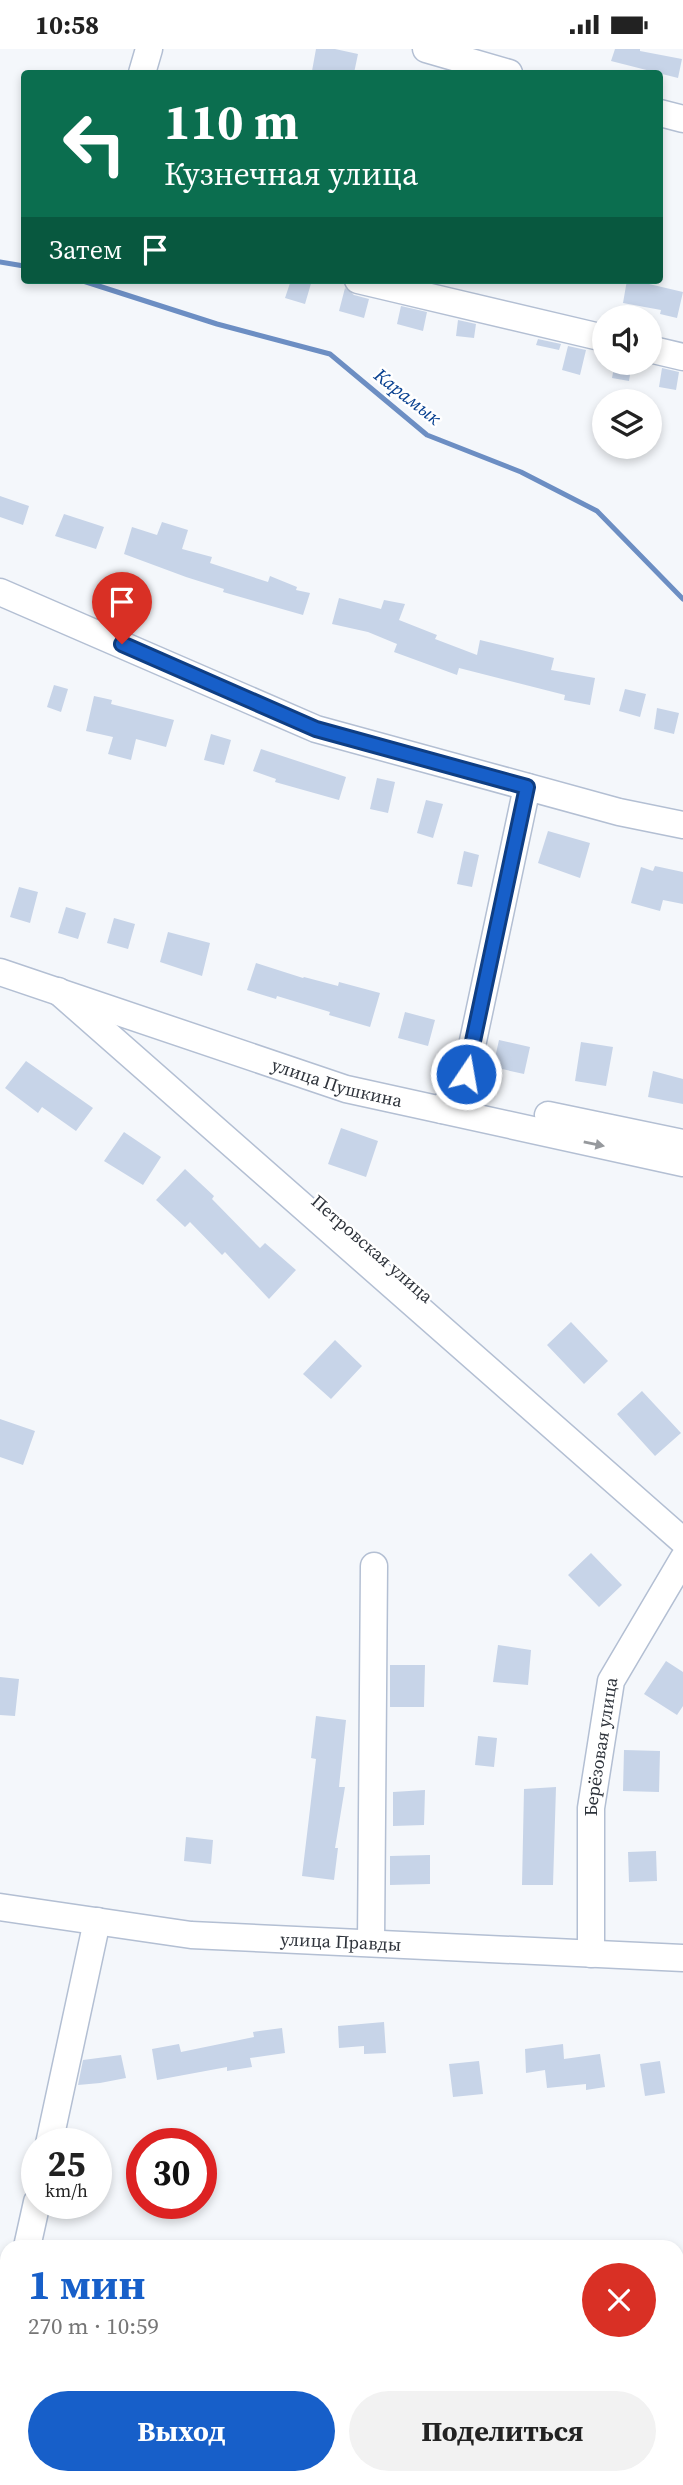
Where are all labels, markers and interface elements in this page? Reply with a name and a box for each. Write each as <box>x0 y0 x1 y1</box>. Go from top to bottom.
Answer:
text: 10:58 <box>35 7 99 43</box>
text: 110 m <box>164 88 299 155</box>
icon: left <box>49 98 140 189</box>
text: Кузнечная улица <box>164 152 418 196</box>
icon: arrive <box>136 231 174 269</box>
text: Затем <box>49 232 122 268</box>
map controls <box>592 305 662 459</box>
button: sound <box>592 305 662 375</box>
water label: Карамык <box>368 361 447 431</box>
button: layers <box>592 389 662 459</box>
pin <box>92 572 152 644</box>
icon: arrive <box>103 583 141 621</box>
position arrow <box>429 1037 503 1111</box>
street label: улица Пушкина <box>268 1052 406 1113</box>
one-way arrow <box>583 1138 605 1149</box>
street label: Петровская улица <box>306 1189 439 1309</box>
street label: Берёзовая улица <box>578 1675 624 1816</box>
street label: улица Правды <box>280 1926 402 1957</box>
speed limit sign: 30 <box>126 2128 217 2219</box>
text: 25 <box>48 2140 85 2188</box>
text: km/h <box>45 2178 88 2203</box>
text: 1 мин <box>28 2255 145 2313</box>
button: close <box>582 2263 656 2337</box>
text: 270 m · 10:59 <box>28 2310 159 2342</box>
button: Выход <box>28 2391 335 2471</box>
button: Поделиться <box>349 2391 656 2471</box>

